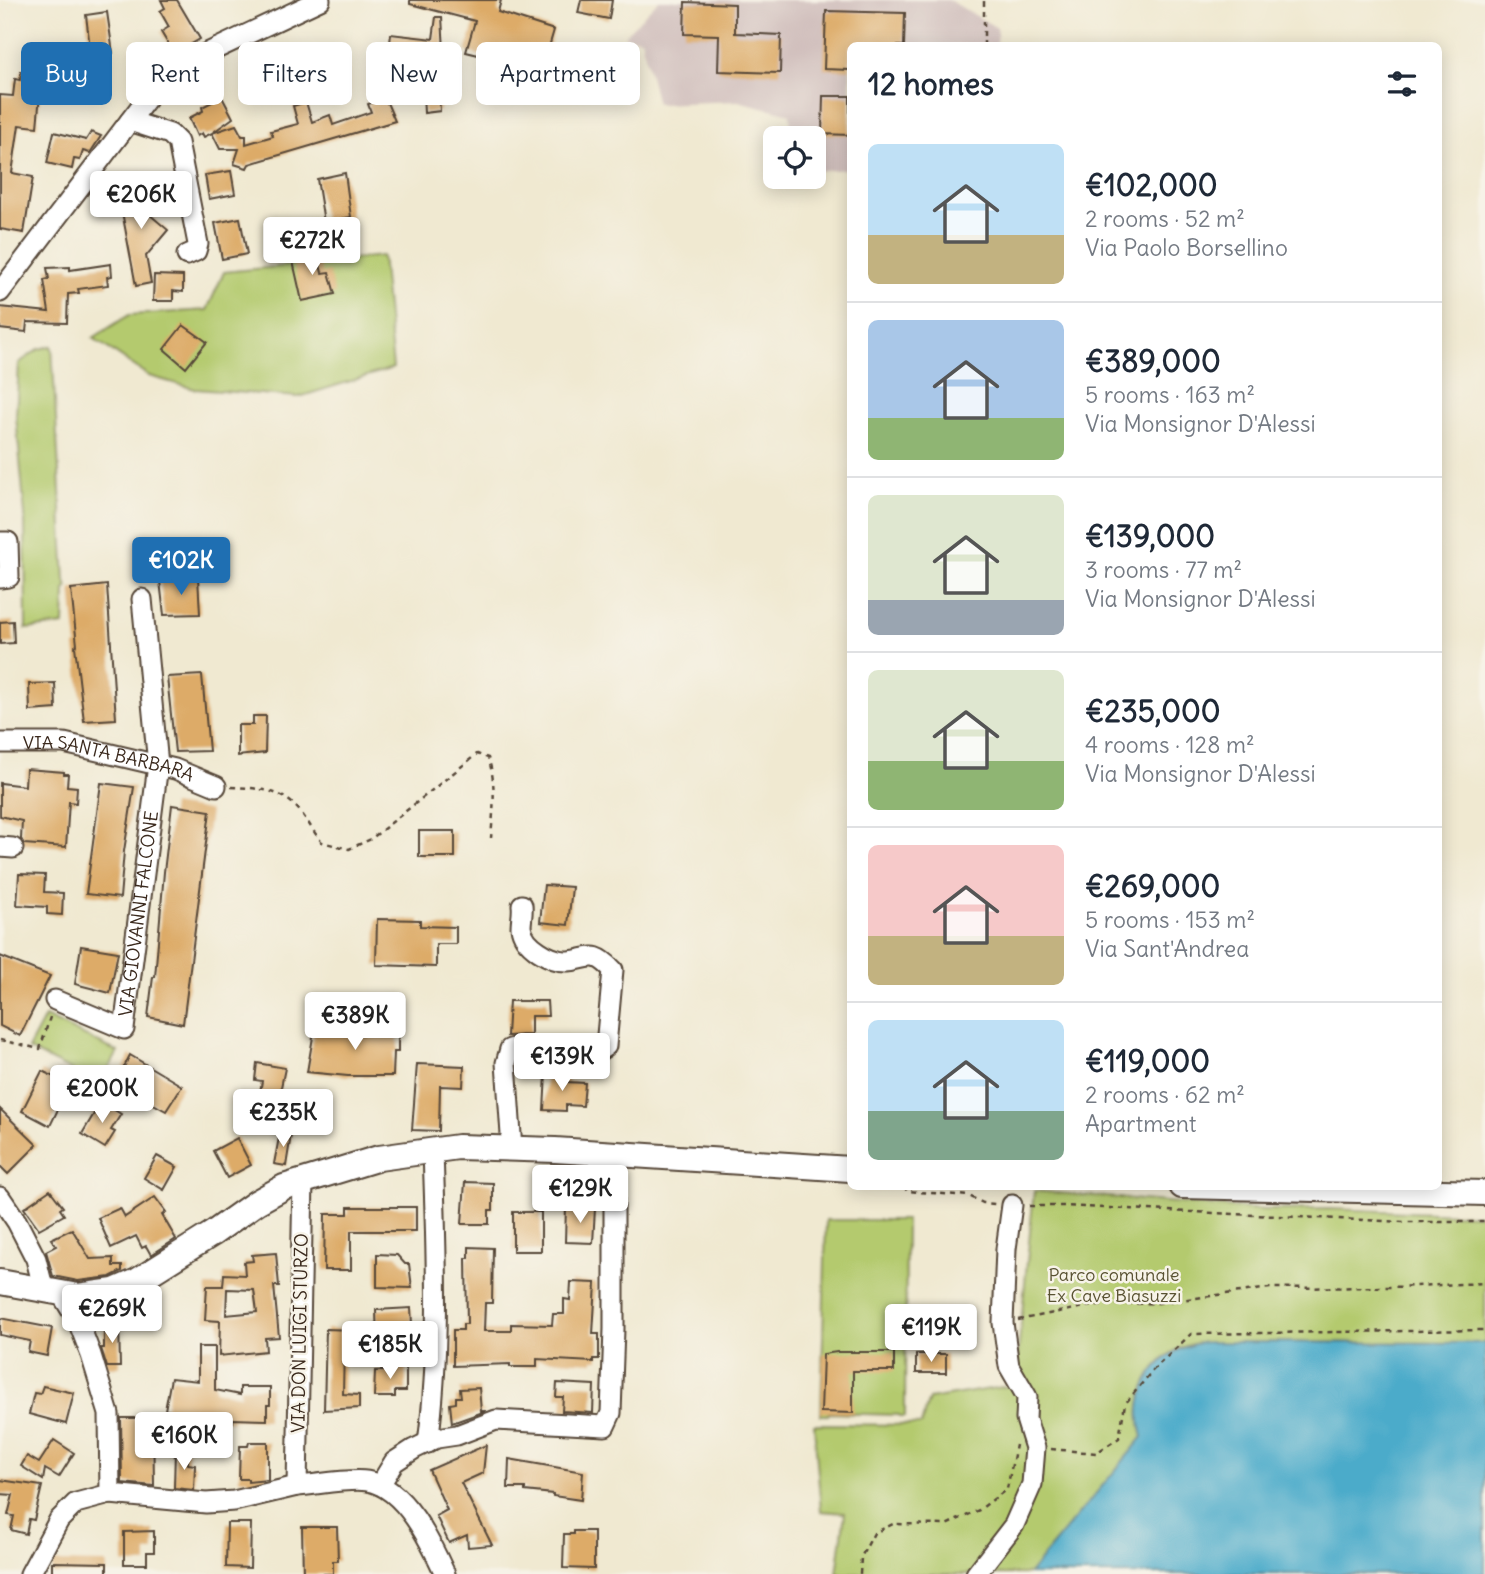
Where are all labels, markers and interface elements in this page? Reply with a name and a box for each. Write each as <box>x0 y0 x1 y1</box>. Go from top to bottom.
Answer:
chip: Buy <box>21 42 112 105</box>
chip: Rent <box>126 42 224 105</box>
chip: Filters <box>238 42 352 105</box>
chip: New <box>366 42 462 105</box>
chip: Apartment <box>476 42 640 105</box>
text: 12 homes <box>868 65 994 103</box>
icon: filters <box>1383 65 1421 103</box>
map controls <box>763 126 826 189</box>
button: locate <box>763 126 826 189</box>
text: €102,000 <box>1085 166 1218 204</box>
pin: €206K <box>92 172 190 231</box>
icon: home <box>924 172 1008 256</box>
text: €206K <box>106 179 176 208</box>
text: 2 rooms · 52 m² <box>1085 204 1245 233</box>
pin: €272K <box>263 218 361 277</box>
text: €272K <box>279 225 345 254</box>
text: Via Paolo Borsellino <box>1085 233 1288 262</box>
text: €389,000 <box>1085 342 1221 380</box>
icon: home <box>924 348 1008 432</box>
text: 5 rooms · 163 m² <box>1085 380 1255 409</box>
text: Via Monsignor D'Alessi <box>1085 409 1316 438</box>
text: €139,000 <box>1085 517 1215 555</box>
icon: home <box>924 523 1008 607</box>
pin: €102K <box>132 538 230 597</box>
text: €102K <box>148 545 214 574</box>
text: 3 rooms · 77 m² <box>1085 555 1242 584</box>
text: Via Monsignor D'Alessi <box>1085 584 1316 613</box>
text: €235,000 <box>1085 692 1221 730</box>
icon: home <box>924 698 1008 782</box>
text: 4 rooms · 128 m² <box>1085 730 1255 759</box>
street label: VIA SANTA BARBARA <box>23 731 197 787</box>
text: Via Monsignor D'Alessi <box>1085 759 1316 788</box>
street label: VIA GIOVANNI FALCONE <box>114 809 163 1018</box>
text: €269,000 <box>1085 867 1220 905</box>
icon: home <box>924 873 1008 957</box>
text: 5 rooms · 153 m² <box>1085 905 1255 934</box>
text: Via Sant'Andrea <box>1085 934 1249 963</box>
pin: €389K <box>306 992 404 1052</box>
text: €389K <box>321 1000 389 1029</box>
pin: €139K <box>513 1034 611 1093</box>
text: €139K <box>530 1041 594 1070</box>
text: €119,000 <box>1085 1042 1210 1080</box>
icon: home <box>924 1048 1008 1132</box>
pin: €200K <box>53 1066 151 1125</box>
text: €200K <box>66 1073 138 1102</box>
text: 2 rooms · 62 m² <box>1085 1080 1245 1109</box>
pin: €235K <box>234 1090 332 1149</box>
text: €235K <box>249 1097 317 1126</box>
text: Apartment <box>1085 1109 1197 1138</box>
pin: €129K <box>531 1166 629 1225</box>
text: €129K <box>548 1173 612 1202</box>
street label: VIA DON LUIGI STURZO <box>286 1233 313 1433</box>
park label: Parco comunale Ex Cave Biasuzzi <box>1047 1263 1181 1307</box>
pin: €269K <box>63 1286 161 1345</box>
text: €269K <box>78 1293 146 1322</box>
pin: €119K <box>882 1304 980 1364</box>
text: €119K <box>901 1312 961 1341</box>
pin: €185K <box>341 1322 439 1381</box>
text: €185K <box>358 1329 422 1358</box>
pin: €160K <box>135 1412 233 1472</box>
text: €160K <box>151 1420 217 1449</box>

